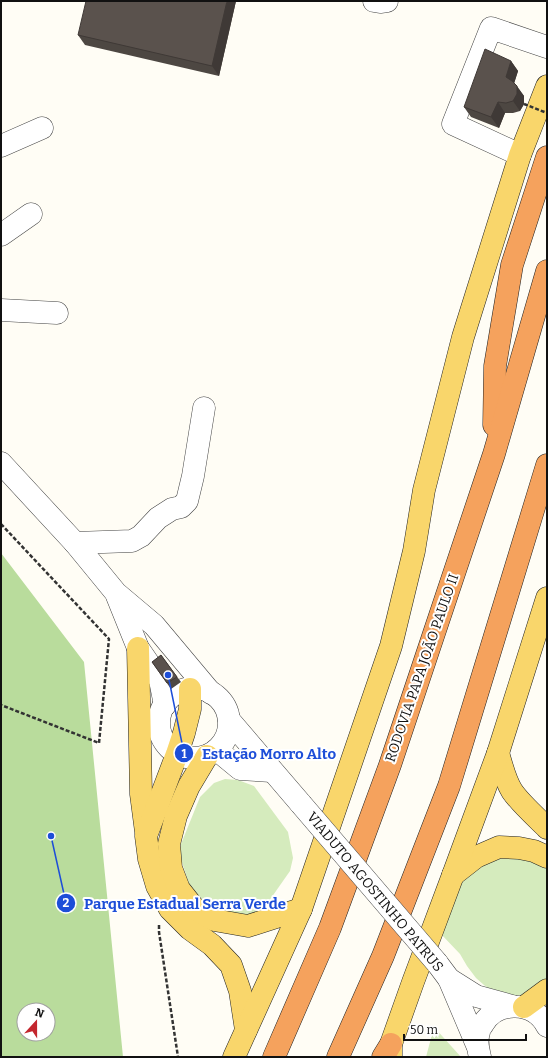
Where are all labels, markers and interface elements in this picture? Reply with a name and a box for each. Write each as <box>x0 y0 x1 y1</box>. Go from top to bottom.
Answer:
street label: RODOVIA PAPA JOÃO PAULO II <box>382 572 462 764</box>
callout: Estação Morro Alto <box>174 740 344 767</box>
text: Estação Morro Alto <box>202 745 336 763</box>
text: 1 <box>181 747 187 761</box>
street label: VIADUTO AGOSTINHO PATRUS <box>303 809 447 975</box>
callout: Parque Estadual Serra Verde <box>56 890 294 917</box>
text: Parque Estadual Serra Verde <box>84 895 286 913</box>
text: 2 <box>63 896 70 910</box>
north arrow <box>16 1002 56 1042</box>
text: N <box>33 1006 46 1021</box>
scale bar <box>404 1016 526 1042</box>
text: 50 m <box>410 1023 439 1037</box>

